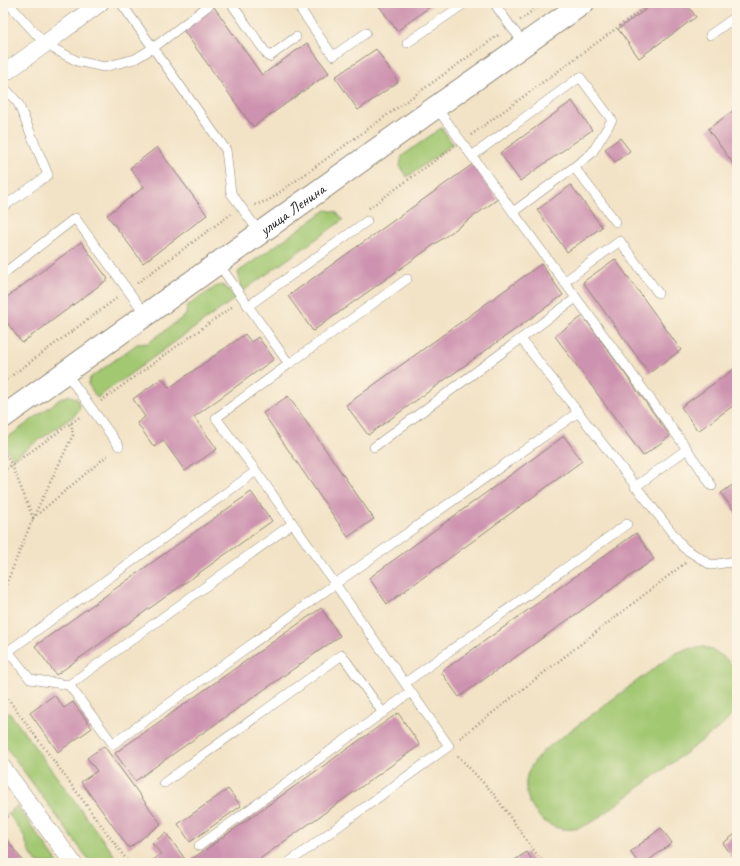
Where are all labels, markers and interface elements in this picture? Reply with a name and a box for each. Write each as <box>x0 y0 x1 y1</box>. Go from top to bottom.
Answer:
street label: улица Ленина <box>255 179 330 241</box>

